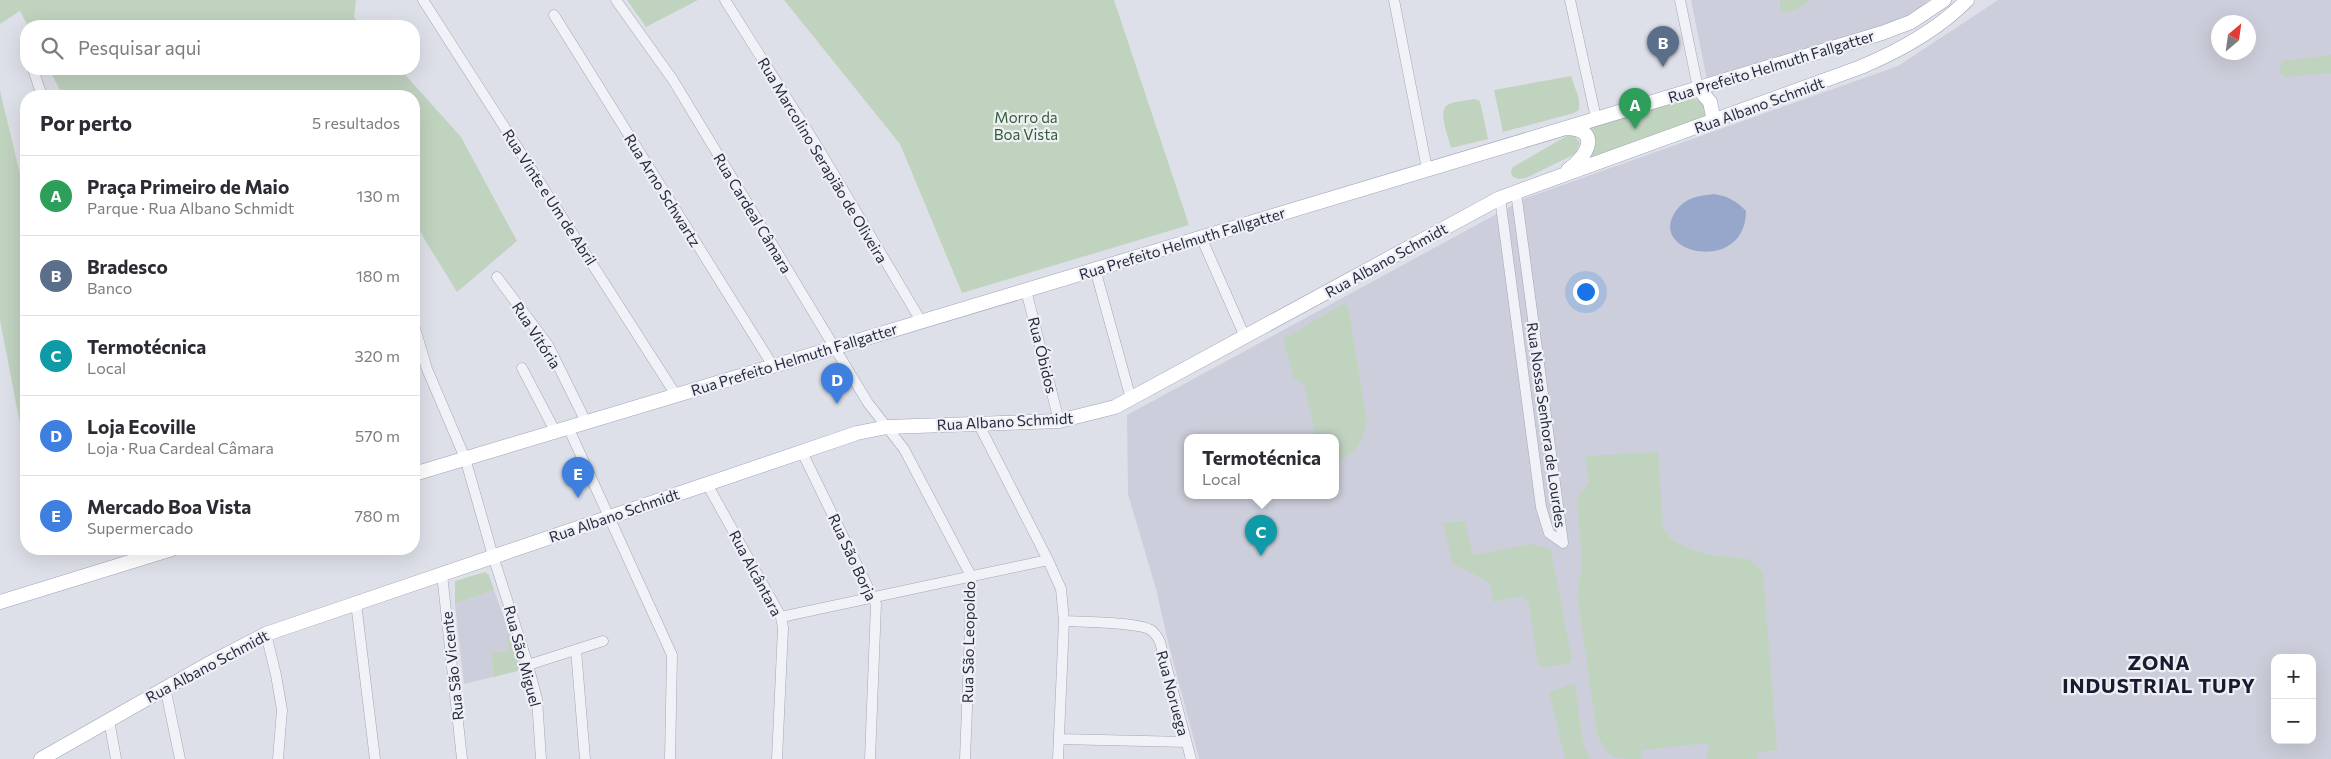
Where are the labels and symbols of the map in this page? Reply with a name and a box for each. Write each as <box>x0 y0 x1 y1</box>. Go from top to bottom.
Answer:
north arrow <box>2211 15 2256 60</box>
pin: B <box>1647 26 1679 67</box>
street label: Rua Prefeito Helmuth Fallgatter <box>1666 26 1876 106</box>
street label: Rua Marcolino Serapião de Oliveira <box>754 54 892 266</box>
street label: Rua Albano Schmidt <box>1692 73 1826 137</box>
pin: A <box>1619 88 1651 129</box>
park label: Morro da Boa Vista <box>994 108 1058 143</box>
street label: Rua Vinte e Um de Abril <box>499 126 601 268</box>
street label: Rua Arno Schwartz <box>621 130 705 250</box>
street label: Rua Cardeal Câmara <box>710 150 796 276</box>
street label: Rua Prefeito Helmuth Fallgatter <box>1077 203 1287 283</box>
street label: Rua Albano Schmidt <box>1322 219 1450 301</box>
your location <box>1573 279 1599 305</box>
street label: Rua Vitória <box>509 298 565 372</box>
street label: Rua Óbidos <box>1025 315 1062 395</box>
street label: Rua Prefeito Helmuth Fallgatter <box>689 319 899 399</box>
street label: Rua Nossa Senhora de Lourdes <box>1524 321 1570 529</box>
pin: D <box>821 363 853 404</box>
street label: Rua Albano Schmidt <box>936 408 1074 434</box>
pin: E <box>562 457 594 498</box>
street label: Rua Albano Schmidt <box>546 484 682 546</box>
street label: Rua São Borja <box>825 511 881 603</box>
pin: C <box>1245 515 1277 556</box>
street label: Rua Alcântara <box>726 527 786 619</box>
street label: Rua São Leopoldo <box>958 581 978 703</box>
street label: Rua São Miguel <box>501 603 545 709</box>
street label: Rua São Vicente <box>437 611 467 721</box>
street label: Rua Albano Schmidt <box>142 626 272 706</box>
street label: Rua Noruega <box>1153 648 1193 738</box>
district label: ZONA INDUSTRIAL TUPY <box>2062 650 2256 697</box>

